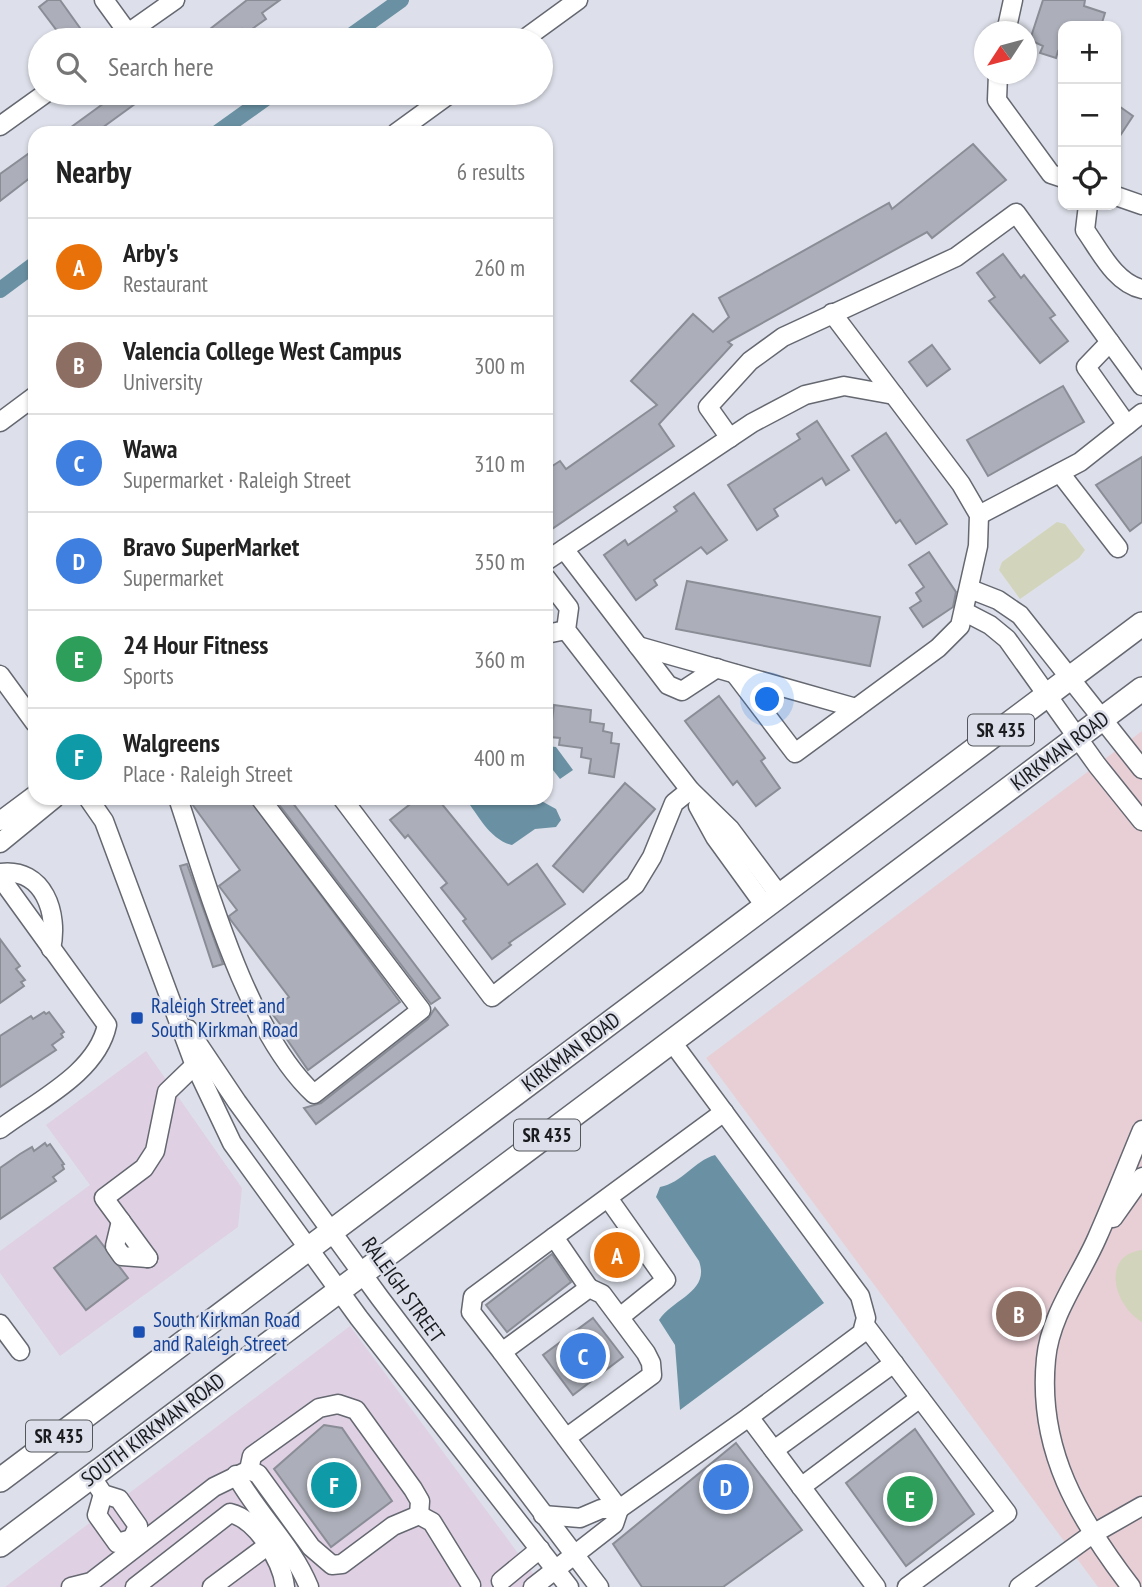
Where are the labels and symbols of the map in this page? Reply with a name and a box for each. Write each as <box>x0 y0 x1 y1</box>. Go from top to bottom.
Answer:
north arrow <box>974 21 1037 84</box>
your location <box>750 682 784 716</box>
street label: KIRKMAN ROAD <box>1005 705 1114 796</box>
road number: SR 435 <box>968 715 1034 746</box>
place label: Raleigh Street and South Kirkman Road <box>151 992 298 1043</box>
street label: KIRKMAN ROAD <box>516 1006 625 1097</box>
marker: Raleigh Street and South Kirkman Road <box>129 1010 145 1026</box>
road number: SR 435 <box>514 1120 580 1150</box>
pin: A <box>594 1229 640 1281</box>
street label: RALEIGH STREET <box>356 1232 451 1348</box>
pin: B <box>996 1288 1042 1340</box>
place label: South Kirkman Road and Raleigh Street <box>153 1306 300 1357</box>
marker: South Kirkman Road and Raleigh Street <box>131 1324 147 1340</box>
pin: C <box>560 1330 606 1382</box>
street label: SOUTH KIRKMAN ROAD <box>76 1367 230 1492</box>
road number: SR 435 <box>26 1420 92 1452</box>
pin: F <box>311 1459 357 1511</box>
pin: D <box>703 1461 749 1513</box>
pin: E <box>887 1473 933 1525</box>

